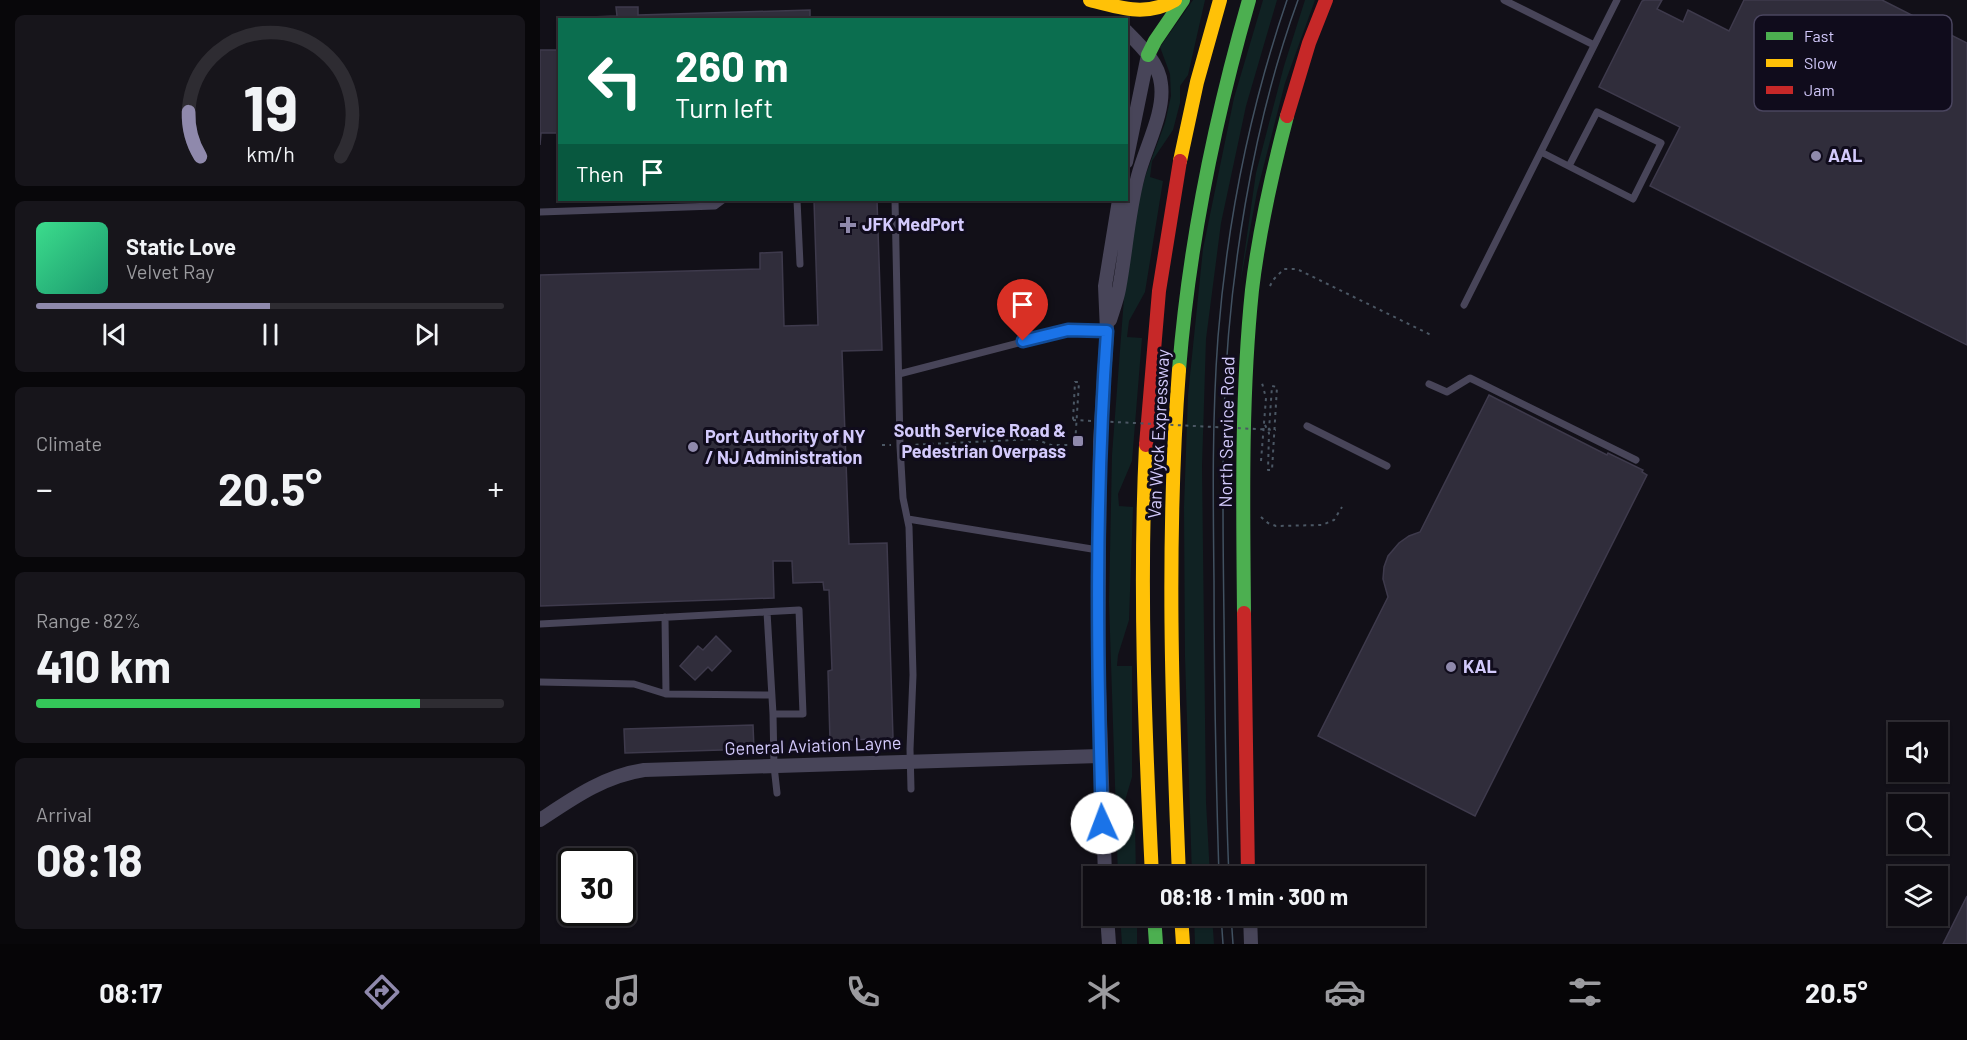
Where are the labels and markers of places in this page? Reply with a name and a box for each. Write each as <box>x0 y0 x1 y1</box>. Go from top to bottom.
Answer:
place label: AAL <box>1828 144 1862 166</box>
marker: AAL <box>1809 149 1823 163</box>
place label: JFK MedPort <box>862 213 965 235</box>
marker: JFK MedPort <box>839 216 857 234</box>
pin <box>997 279 1048 341</box>
place label: South Service Road & Pedestrian Overpass <box>894 419 1066 462</box>
place label: Port Authority of NY / NJ Administration <box>705 425 866 468</box>
marker: South Service Road & Pedestrian Overpass <box>1071 434 1085 448</box>
marker: Port Authority of NY / NJ Administration <box>686 440 700 454</box>
place label: KAL <box>1463 655 1497 677</box>
marker: KAL <box>1444 660 1458 674</box>

